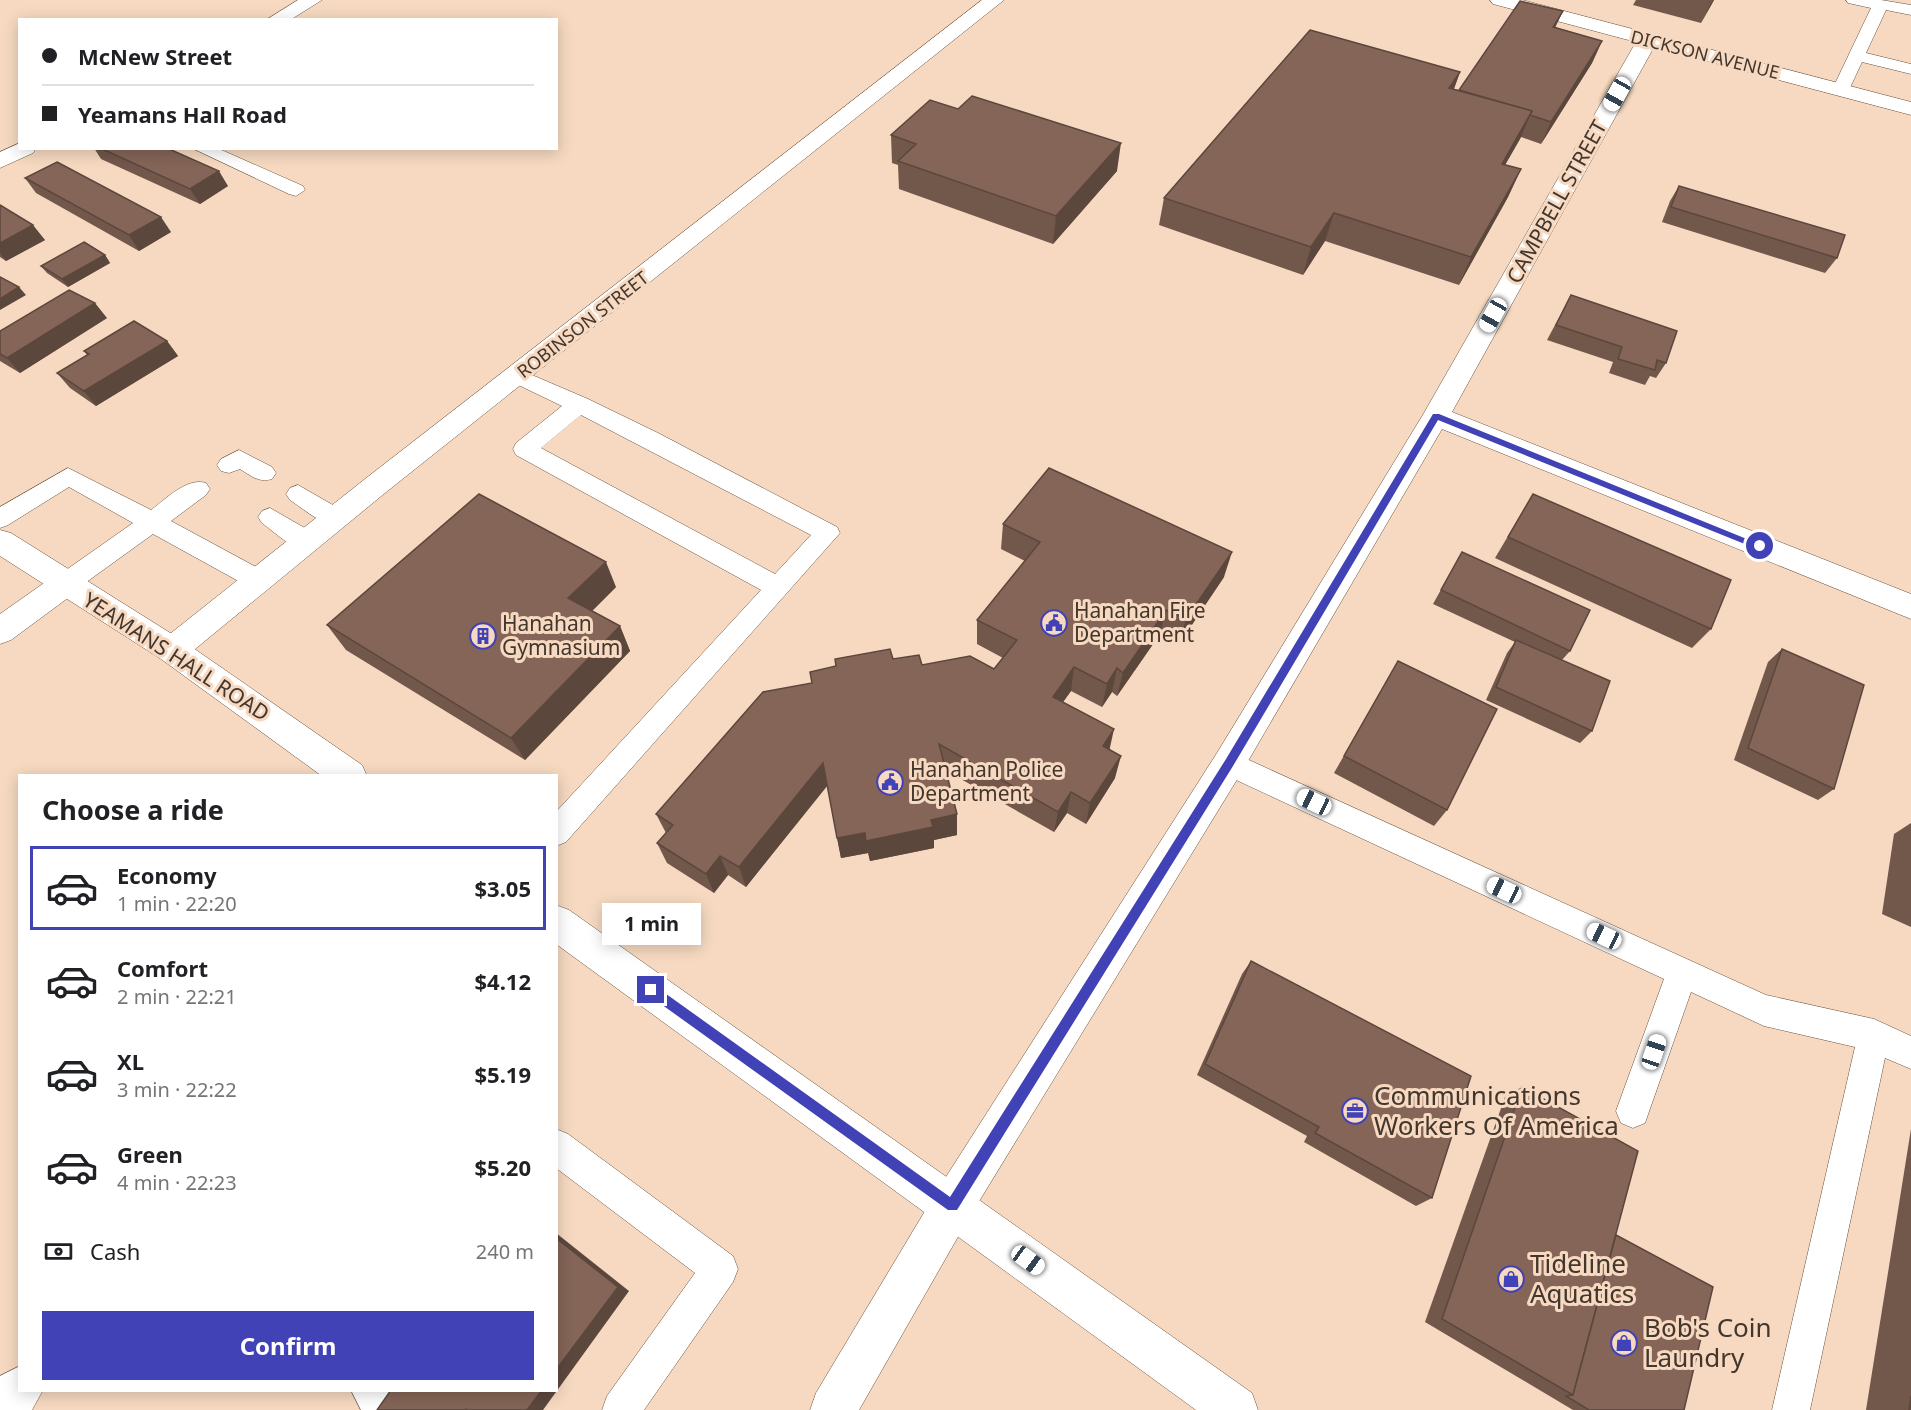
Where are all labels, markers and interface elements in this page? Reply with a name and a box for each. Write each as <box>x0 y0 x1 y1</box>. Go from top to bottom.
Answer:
street label: DICKSON AVENUE <box>1628 24 1782 84</box>
text: McNew Street <box>78 41 232 71</box>
car <box>1600 74 1634 114</box>
text: Yeamans Hall Road <box>78 99 287 129</box>
street label: CAMPBELL STREET <box>1500 115 1613 288</box>
street label: ROBINSON STREET <box>512 265 653 383</box>
car <box>1476 295 1510 335</box>
route start <box>1746 532 1773 559</box>
street label: YEAMANS HALL ROAD <box>78 585 275 727</box>
place label: Hanahan Fire Department <box>1074 596 1206 648</box>
public building icon: Hanahan Fire Department <box>1039 608 1069 638</box>
place label: Hanahan Gymnasium <box>502 609 620 661</box>
building icon: Hanahan Gymnasium <box>468 621 498 651</box>
place label: Hanahan Police Department <box>910 755 1063 807</box>
public building icon: Hanahan Police Department <box>875 767 905 797</box>
car <box>1294 786 1334 818</box>
text: Choose a ride <box>42 791 224 828</box>
text: Economy <box>117 860 216 890</box>
icon: car <box>45 861 99 915</box>
text: $3.05 <box>474 873 531 903</box>
car <box>1484 874 1524 906</box>
text: 1 min · 22:20 <box>117 890 237 917</box>
callout: 1 min <box>602 903 700 945</box>
text: 1 min <box>624 910 679 937</box>
car <box>1584 920 1624 952</box>
text: Comfort <box>117 953 208 983</box>
icon: car <box>45 954 99 1008</box>
text: $4.12 <box>474 966 531 996</box>
route end <box>637 976 664 1003</box>
text: 2 min · 22:21 <box>117 983 237 1010</box>
car <box>1640 1032 1668 1072</box>
text: XL <box>117 1046 144 1076</box>
icon: car <box>45 1047 99 1101</box>
text: $5.19 <box>474 1059 531 1089</box>
text: 3 min · 22:22 <box>117 1076 237 1103</box>
place label: Communications Workers Of America <box>1374 1077 1619 1143</box>
office icon: Communications Workers Of America <box>1340 1096 1370 1126</box>
text: Green <box>117 1139 183 1169</box>
icon: car <box>45 1140 99 1194</box>
text: $5.20 <box>474 1152 531 1182</box>
text: 4 min · 22:23 <box>117 1169 237 1196</box>
icon: cash <box>42 1235 75 1268</box>
text: Cash <box>90 1236 140 1266</box>
text: 240 m <box>476 1238 534 1265</box>
car <box>1008 1242 1048 1278</box>
place label: Tideline Aquatics <box>1530 1245 1634 1311</box>
shop icon: Tideline Aquatics <box>1496 1264 1526 1294</box>
place label: Bob's Coin Laundry <box>1644 1309 1772 1375</box>
button: Confirm <box>42 1311 534 1380</box>
shop icon: Bob's Coin Laundry <box>1609 1328 1639 1358</box>

